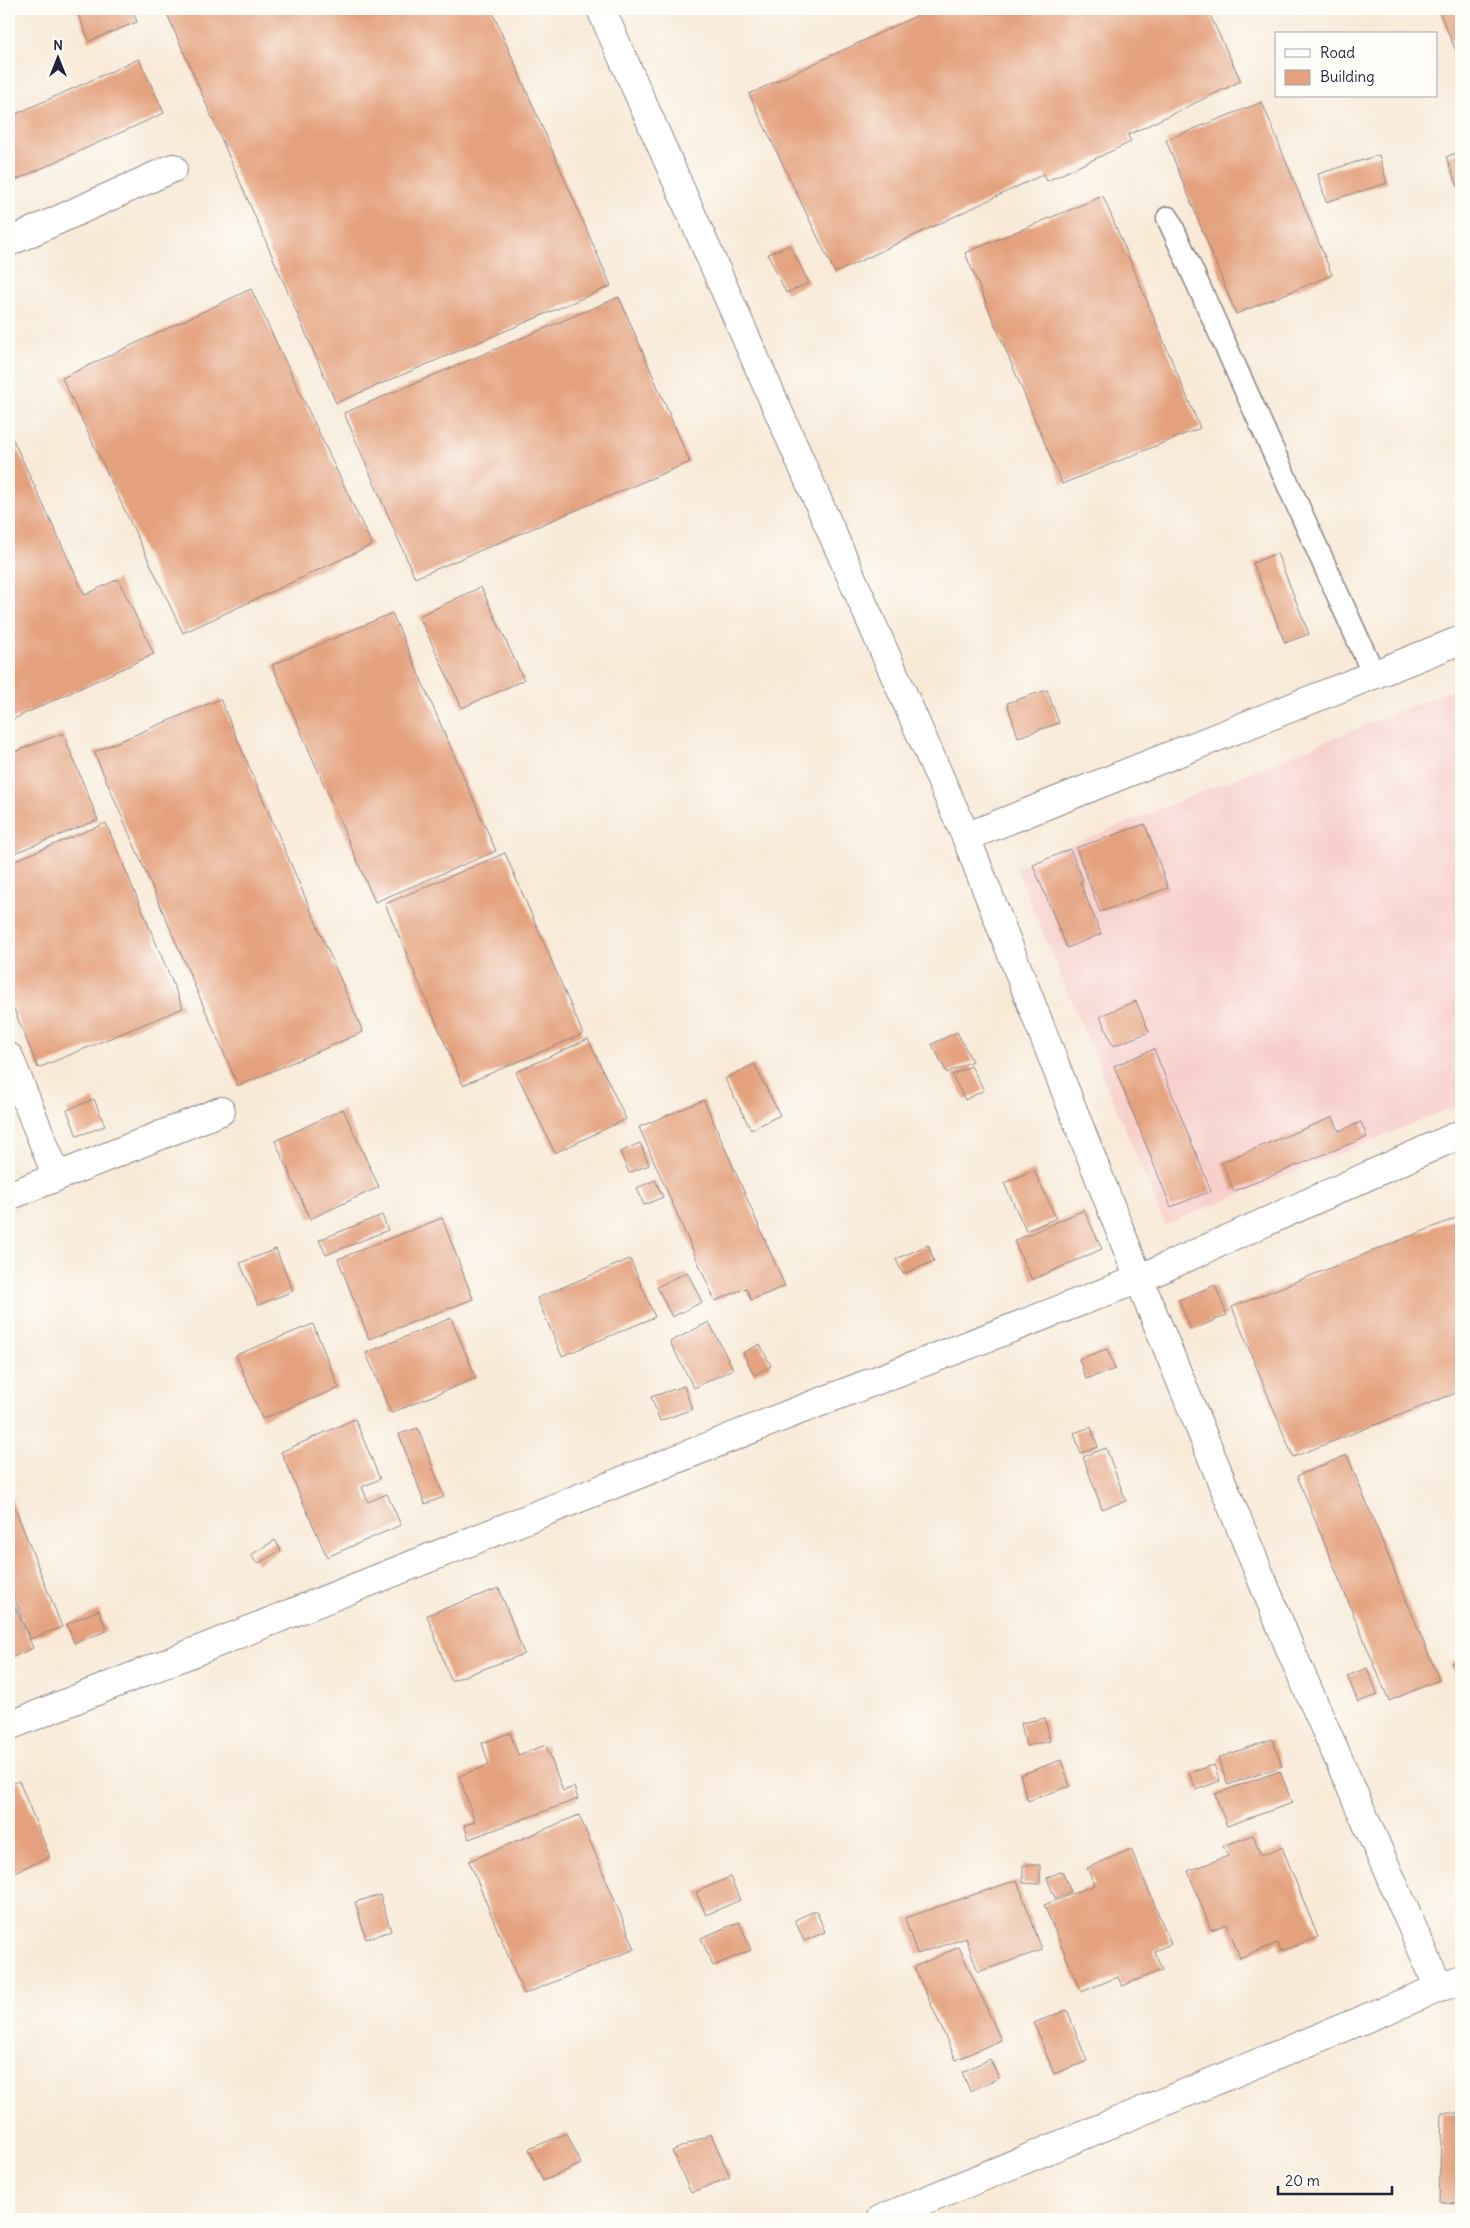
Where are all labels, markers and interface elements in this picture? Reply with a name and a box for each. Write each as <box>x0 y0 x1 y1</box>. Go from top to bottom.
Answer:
north arrow <box>32 32 82 82</box>
legend <box>1275 32 1438 98</box>
text: N <box>53 36 63 54</box>
text: Road <box>1320 43 1355 62</box>
text: Building <box>1320 67 1375 86</box>
scale bar <box>1278 2163 1391 2195</box>
text: 20 m <box>1285 2171 1320 2190</box>

